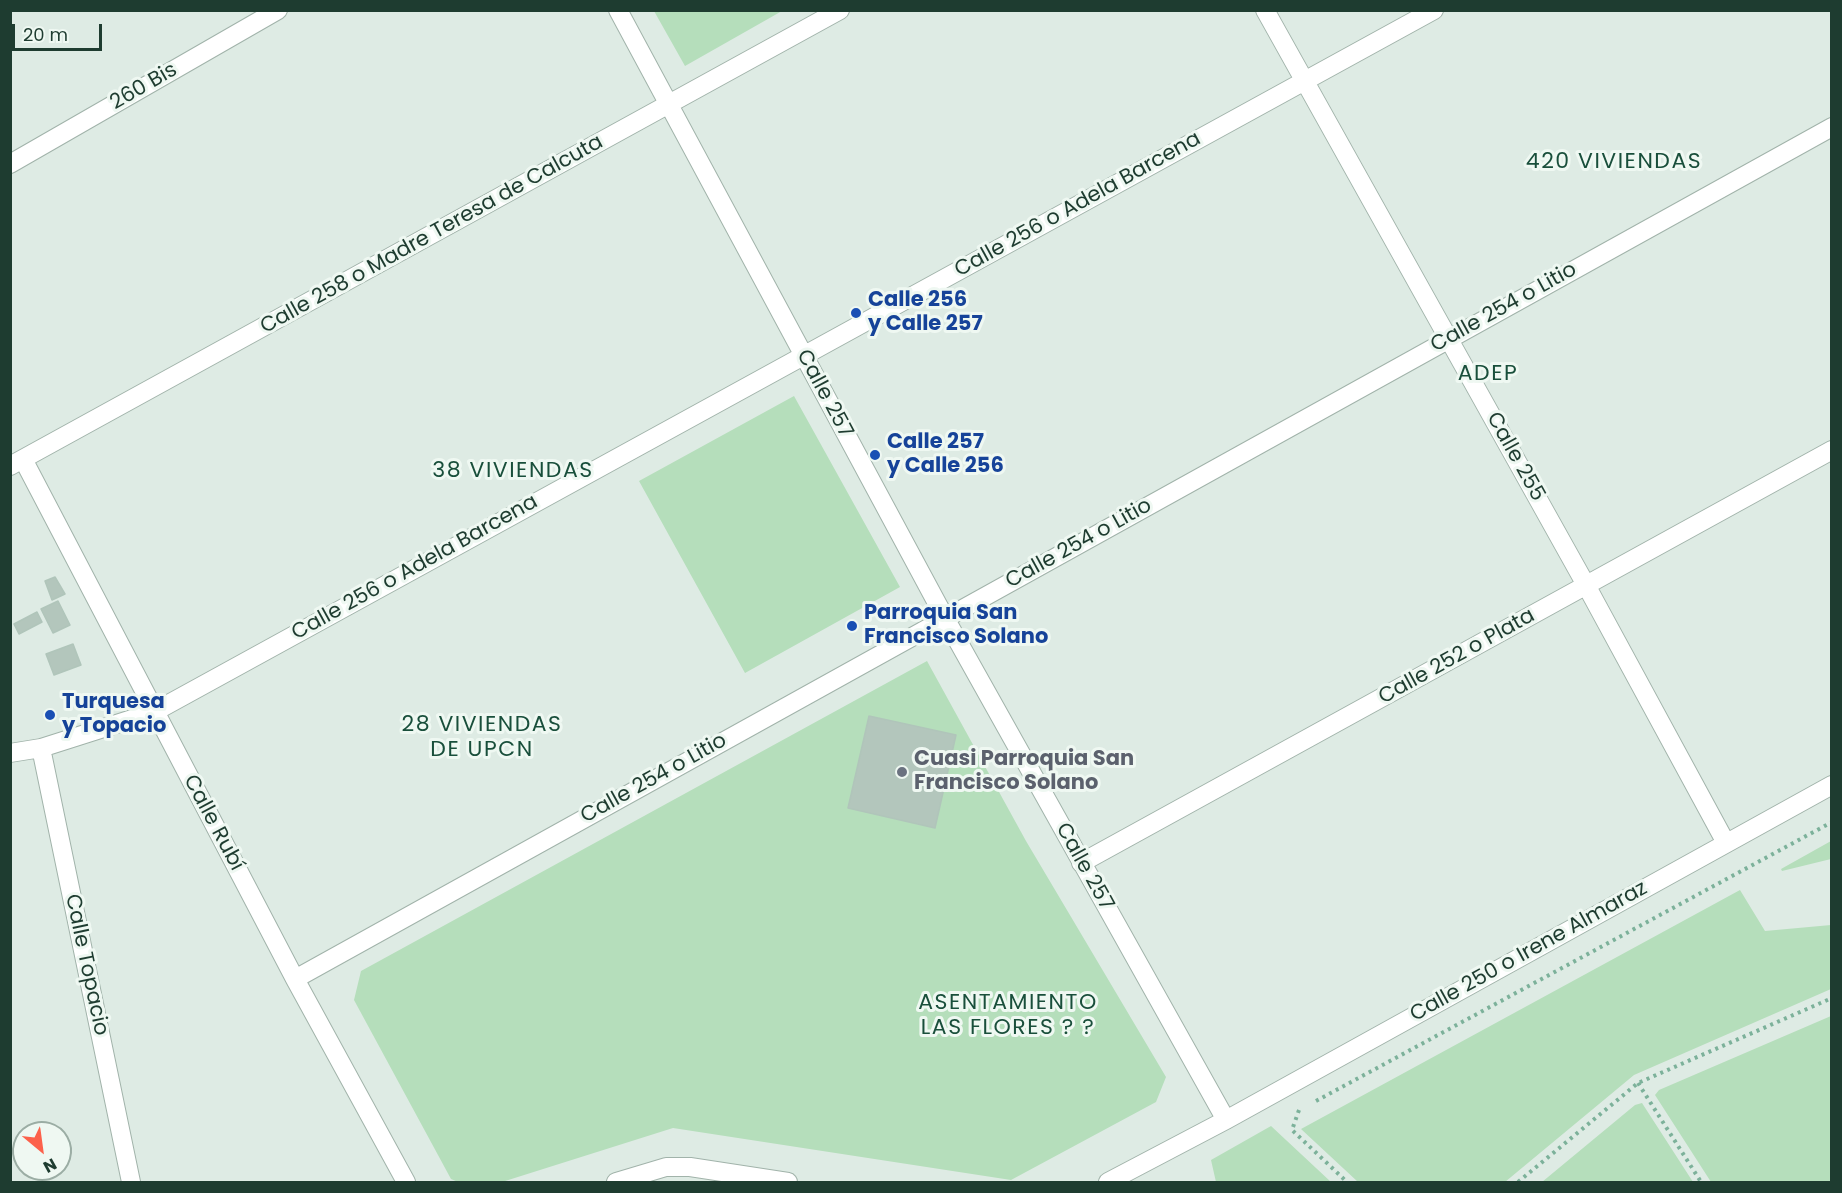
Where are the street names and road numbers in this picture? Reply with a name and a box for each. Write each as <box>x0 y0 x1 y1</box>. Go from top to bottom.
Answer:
street label: 260 Bis <box>106 58 182 116</box>
street label: Calle 256 o Adela Barcena <box>951 127 1205 283</box>
street label: Calle 258 o Madre Teresa de Calcuta <box>256 130 608 340</box>
street label: Calle 254 o Litio <box>1427 257 1581 359</box>
street label: Calle 257 <box>790 346 858 442</box>
street label: Calle 255 <box>1480 408 1550 506</box>
street label: Calle 256 o Adela Barcena <box>288 490 542 646</box>
street label: Calle 254 o Litio <box>1002 493 1156 595</box>
street label: Calle 252 o Plata <box>1374 604 1540 710</box>
street label: Calle 254 o Litio <box>577 728 731 830</box>
street label: Calle Rubí <box>177 771 249 875</box>
street label: Calle 257 <box>1050 819 1118 915</box>
street label: Calle 250 o Irene Almaraz <box>1406 876 1652 1028</box>
street label: Calle Topacio <box>59 892 113 1038</box>

